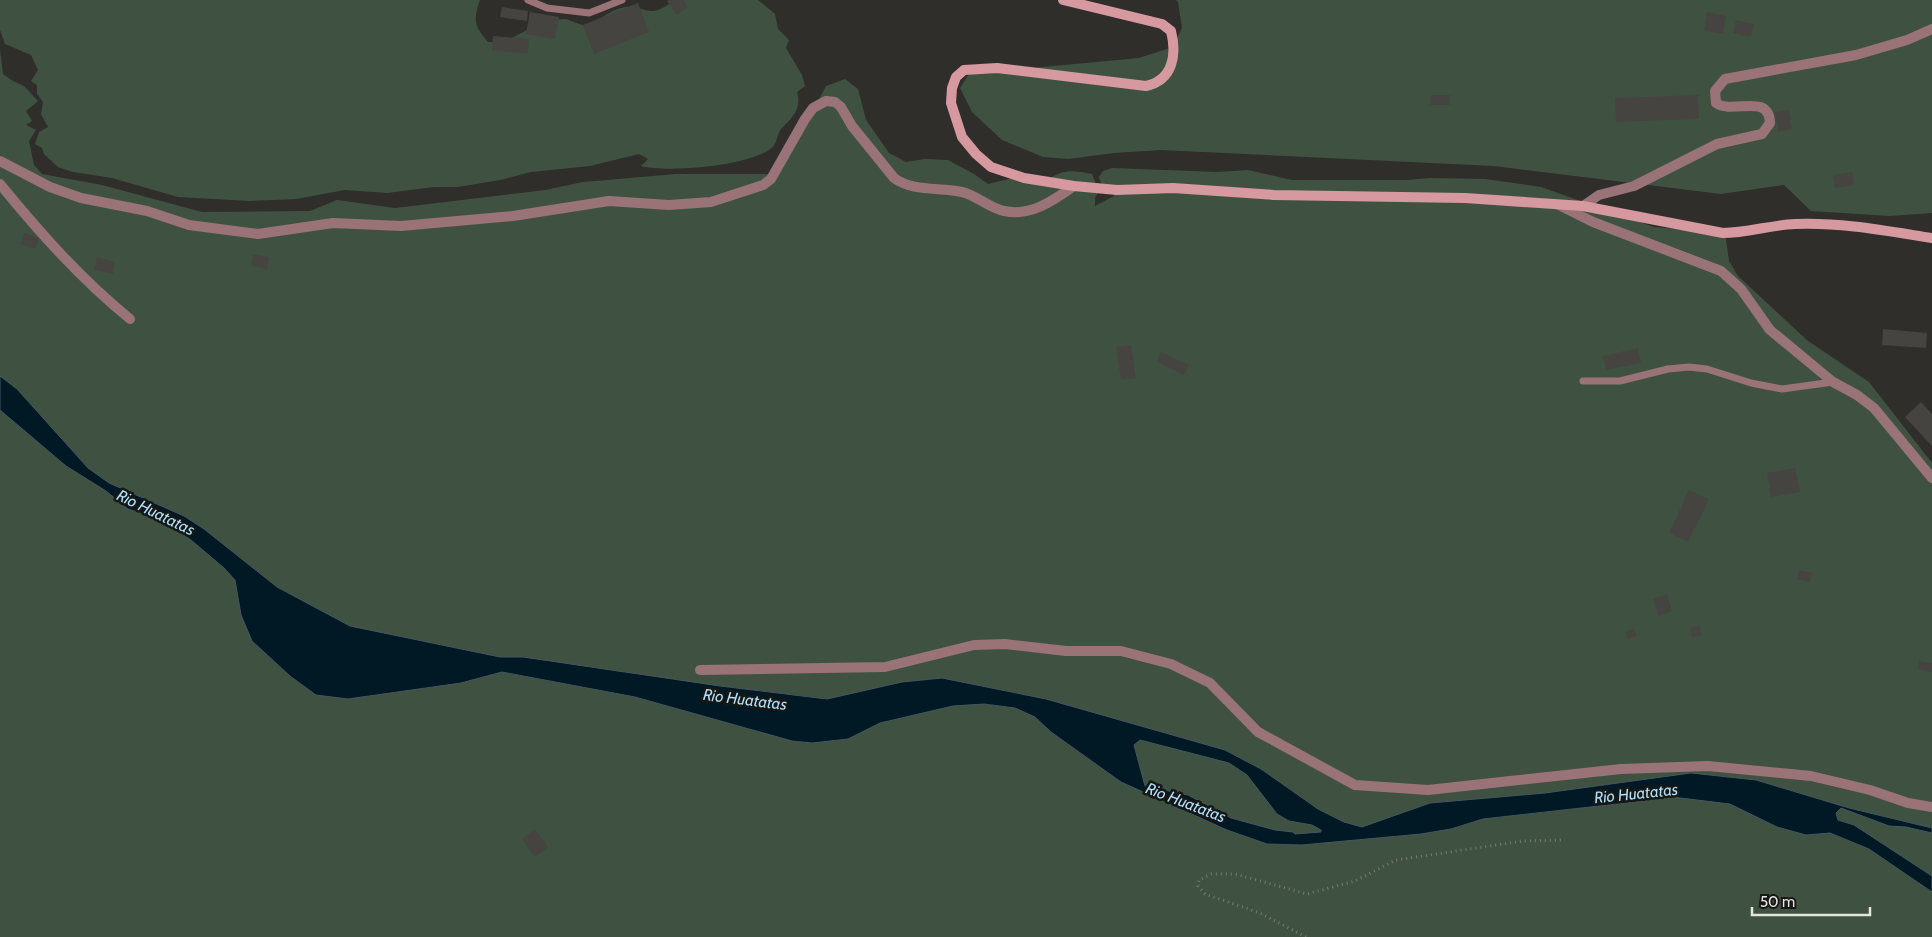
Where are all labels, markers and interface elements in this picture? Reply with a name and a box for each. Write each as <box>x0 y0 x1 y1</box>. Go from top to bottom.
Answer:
water label: Rio Huatatas <box>114 485 198 539</box>
water label: Rio Huatatas <box>702 685 788 714</box>
water label: Rio Huatatas <box>1143 779 1229 826</box>
water label: Rio Huatatas <box>1593 780 1679 807</box>
scale bar <box>1752 884 1870 916</box>
text: 50 m <box>1760 893 1795 911</box>

